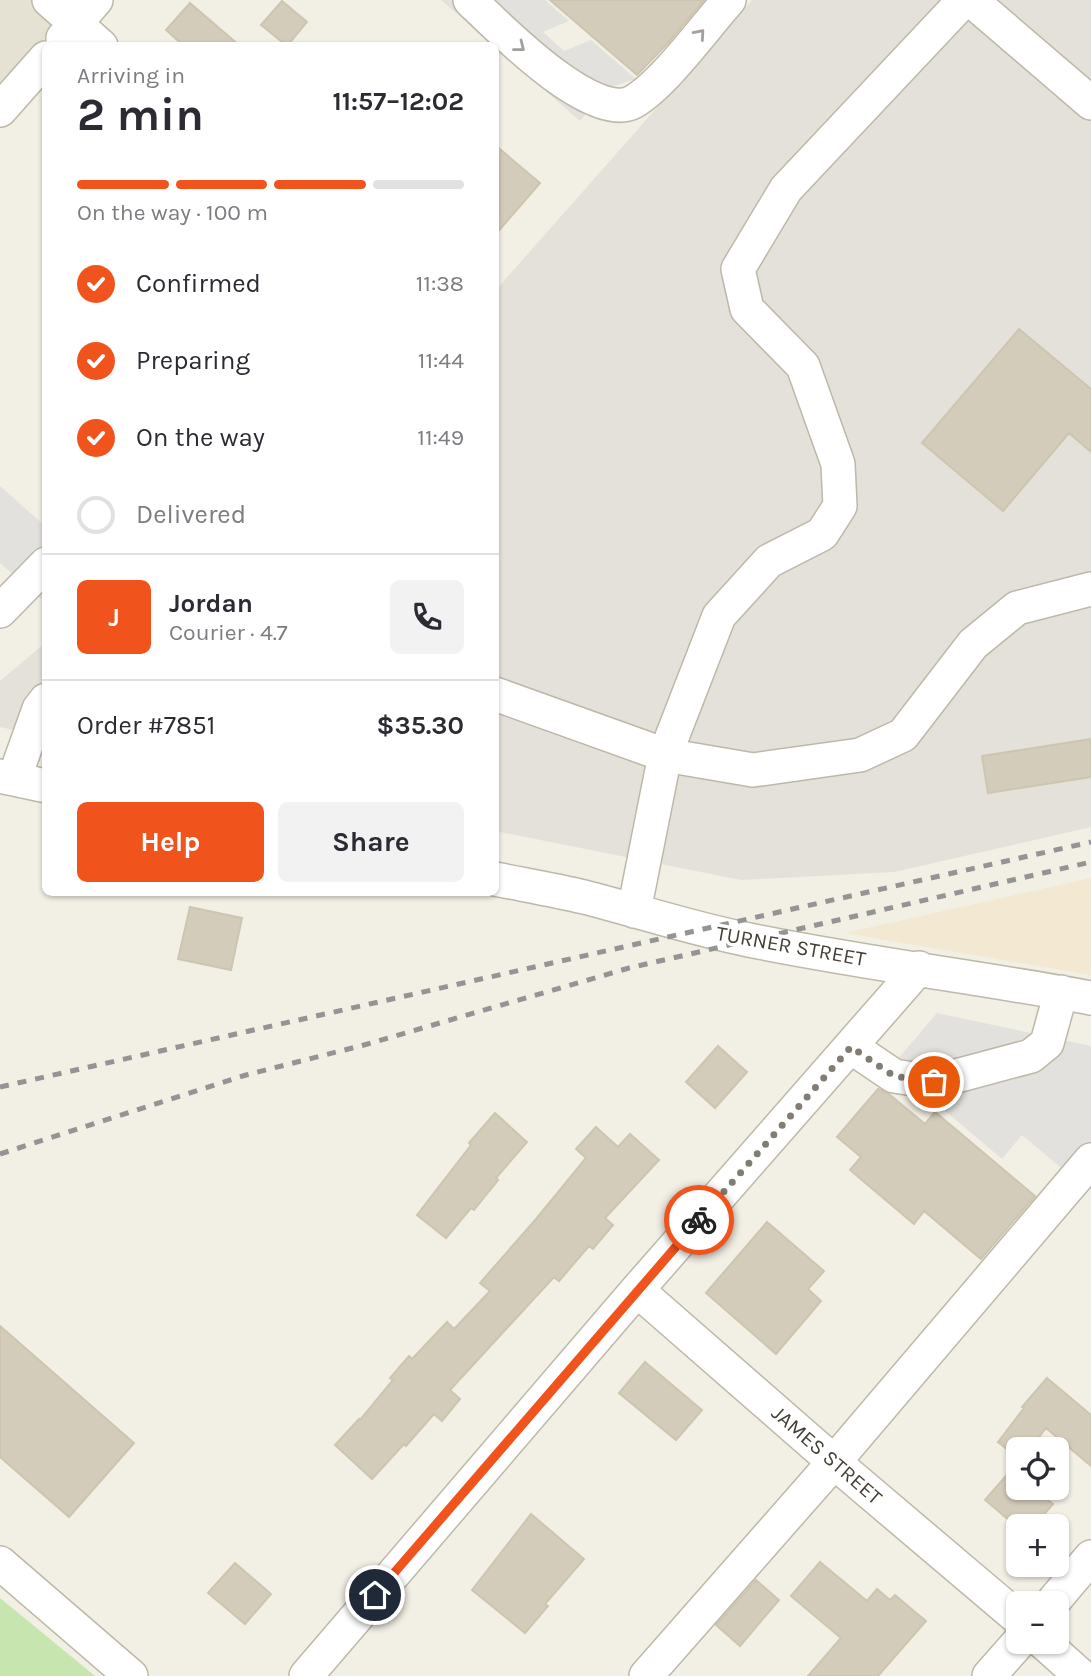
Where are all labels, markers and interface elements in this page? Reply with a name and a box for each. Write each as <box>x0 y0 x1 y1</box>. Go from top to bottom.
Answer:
one-way arrow <box>692 29 704 42</box>
one-way arrow <box>512 38 525 51</box>
text: Arriving in <box>77 62 185 89</box>
text: 11:57–12:02 <box>333 86 464 117</box>
text: 2 min <box>77 88 204 142</box>
text: On the way · 100 m <box>77 199 268 226</box>
icon: check <box>77 265 115 303</box>
text: Confirmed <box>136 268 261 299</box>
text: 11:38 <box>416 270 464 297</box>
icon: check <box>77 342 115 380</box>
text: Preparing <box>136 345 250 376</box>
text: 11:44 <box>418 347 464 374</box>
icon: check <box>77 419 115 457</box>
text: On the way <box>136 422 265 453</box>
text: 11:49 <box>417 424 464 451</box>
text: Delivered <box>136 499 246 530</box>
button: phone <box>390 580 464 654</box>
text: Jordan <box>169 588 253 619</box>
text: J <box>108 602 120 633</box>
text: Courier · 4.7 <box>169 619 288 646</box>
text: Order #7851 <box>77 710 215 741</box>
text: $35.30 <box>377 710 464 741</box>
button: Help <box>77 802 264 882</box>
button: Share <box>278 802 464 882</box>
street label: TURNER STREET <box>714 921 868 971</box>
pin <box>904 1052 964 1112</box>
icon: bag <box>915 1063 953 1101</box>
courier <box>664 1185 734 1255</box>
icon: bike <box>680 1201 718 1239</box>
street label: JAMES STREET <box>767 1401 887 1510</box>
map controls <box>1006 1437 1069 1654</box>
button: locate <box>1006 1437 1069 1500</box>
button: + <box>1006 1514 1069 1577</box>
pin <box>345 1565 405 1625</box>
icon: home <box>356 1576 394 1614</box>
button: − <box>1006 1591 1069 1654</box>

